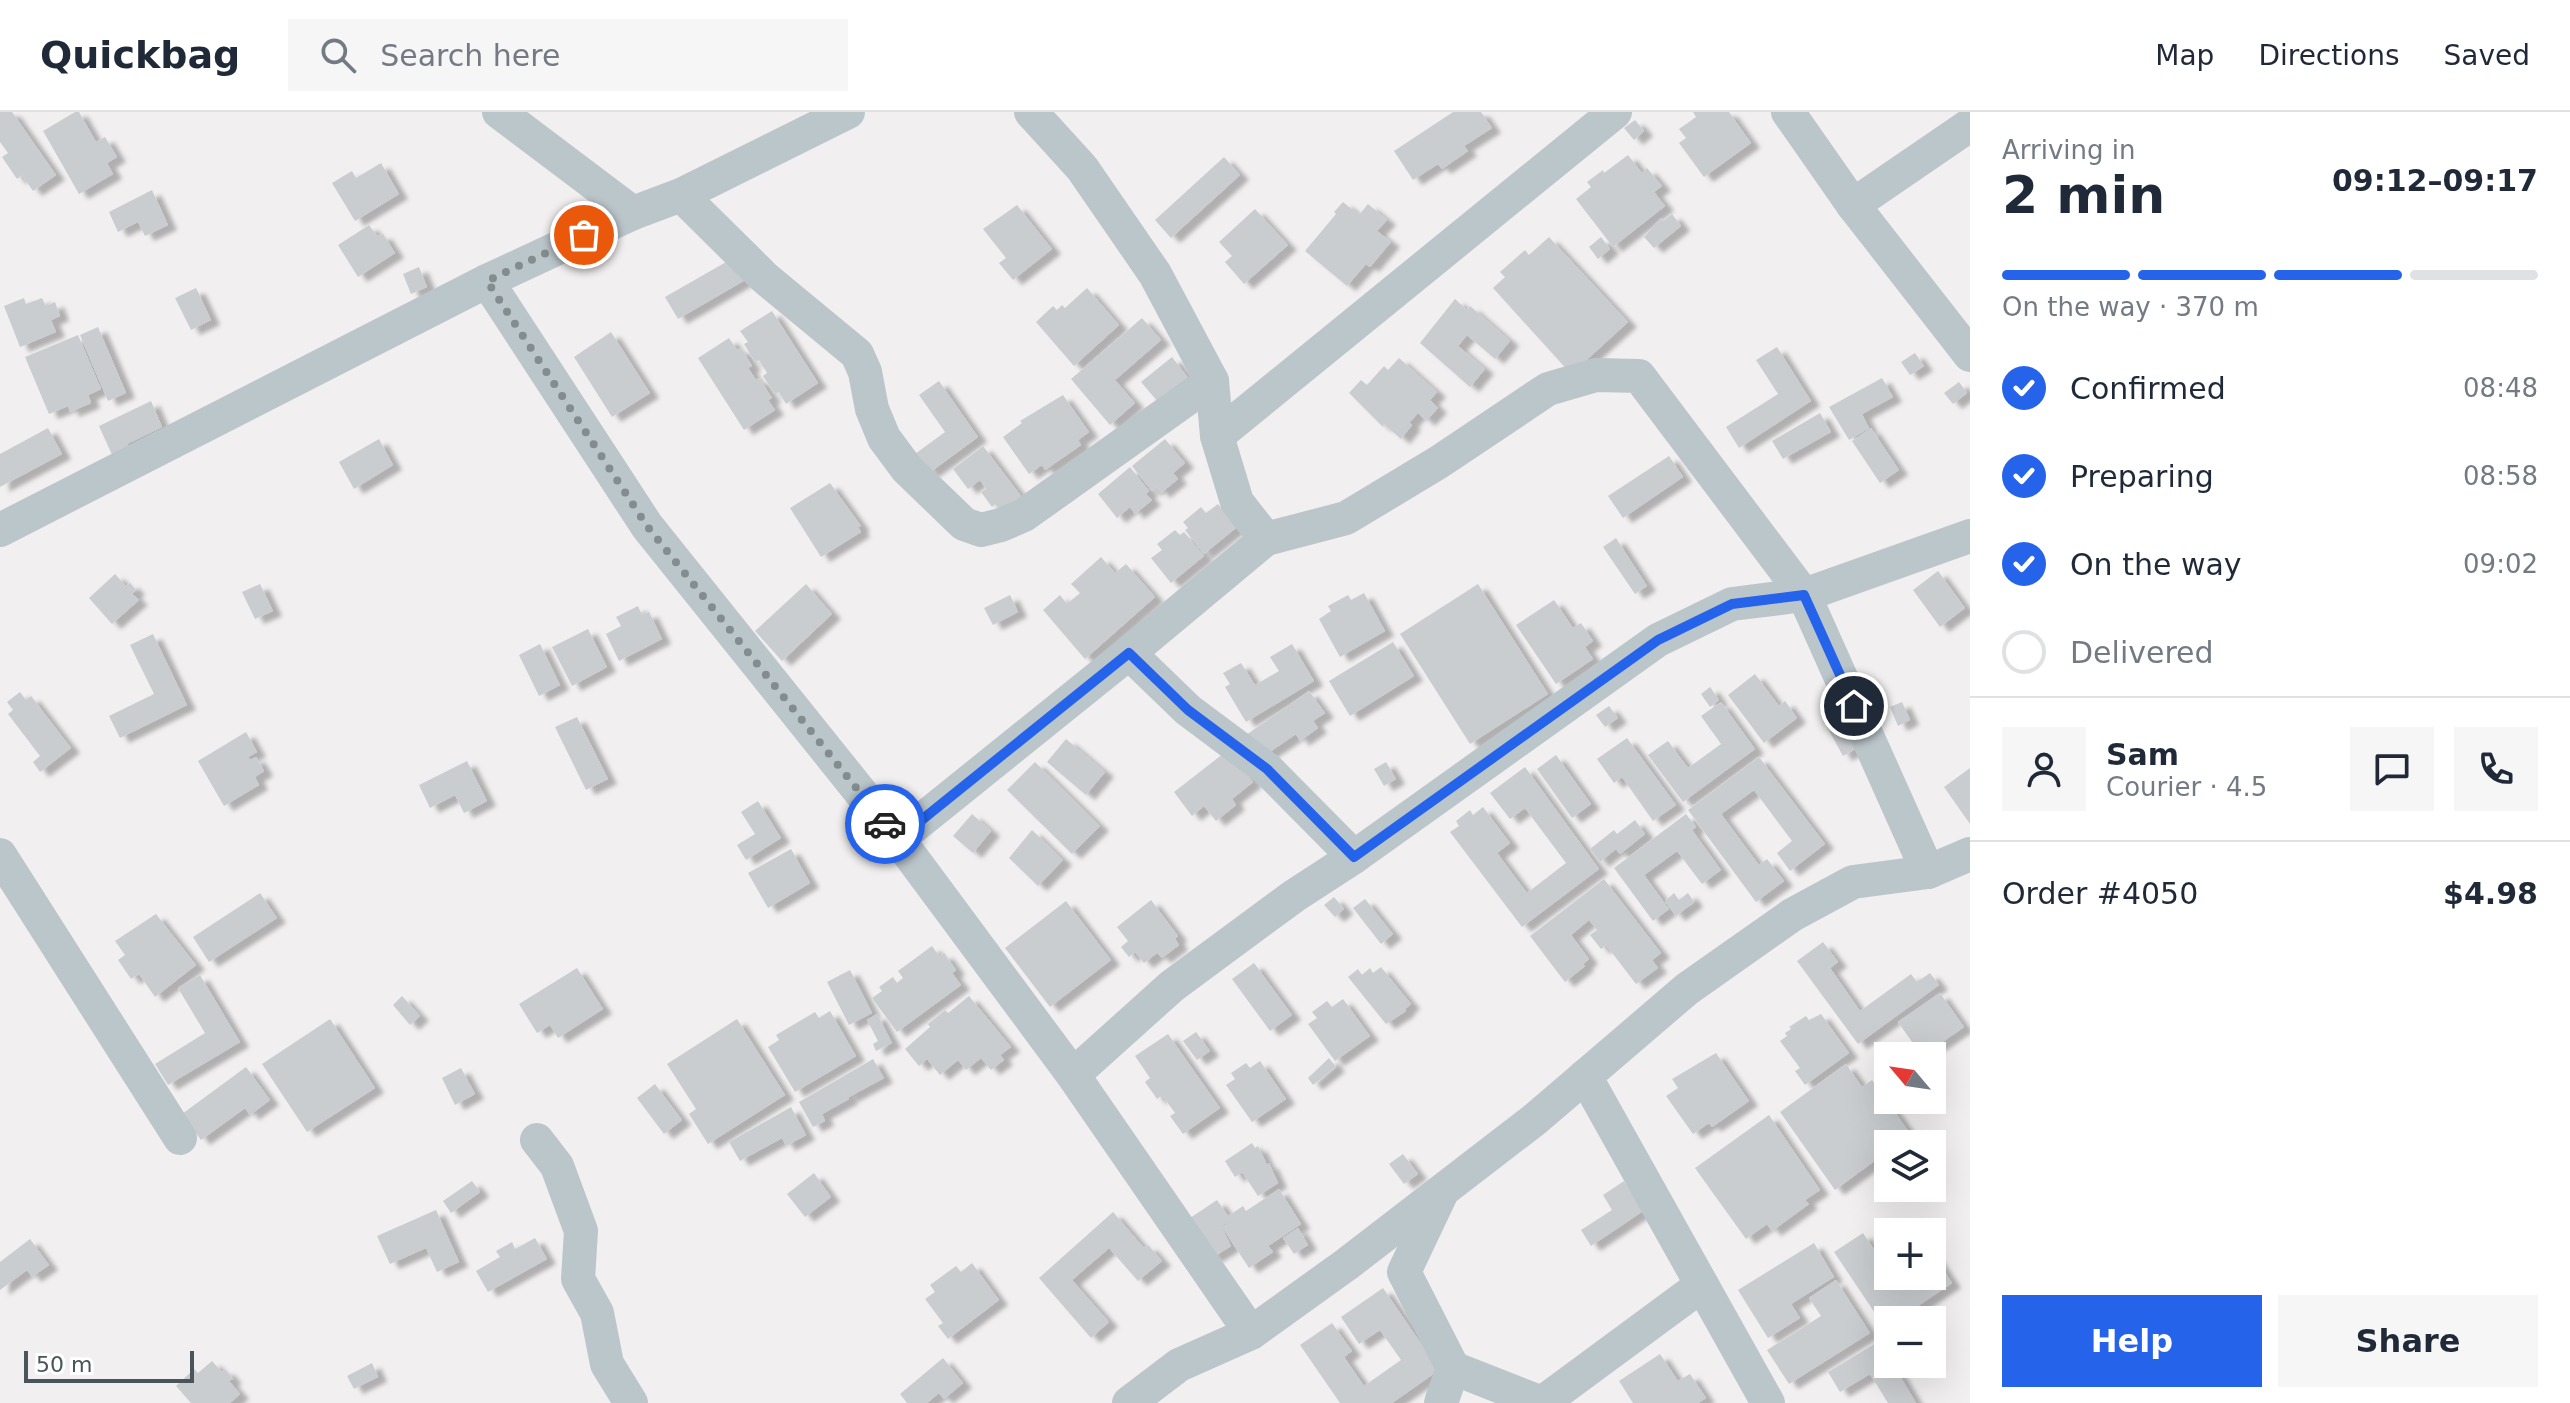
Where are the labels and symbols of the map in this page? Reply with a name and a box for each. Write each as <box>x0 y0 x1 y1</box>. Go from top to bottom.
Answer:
pin <box>550 201 618 269</box>
pin <box>1820 672 1888 740</box>
courier <box>845 784 925 864</box>
north arrow <box>1874 1042 1946 1114</box>
scale bar <box>24 1347 194 1383</box>

